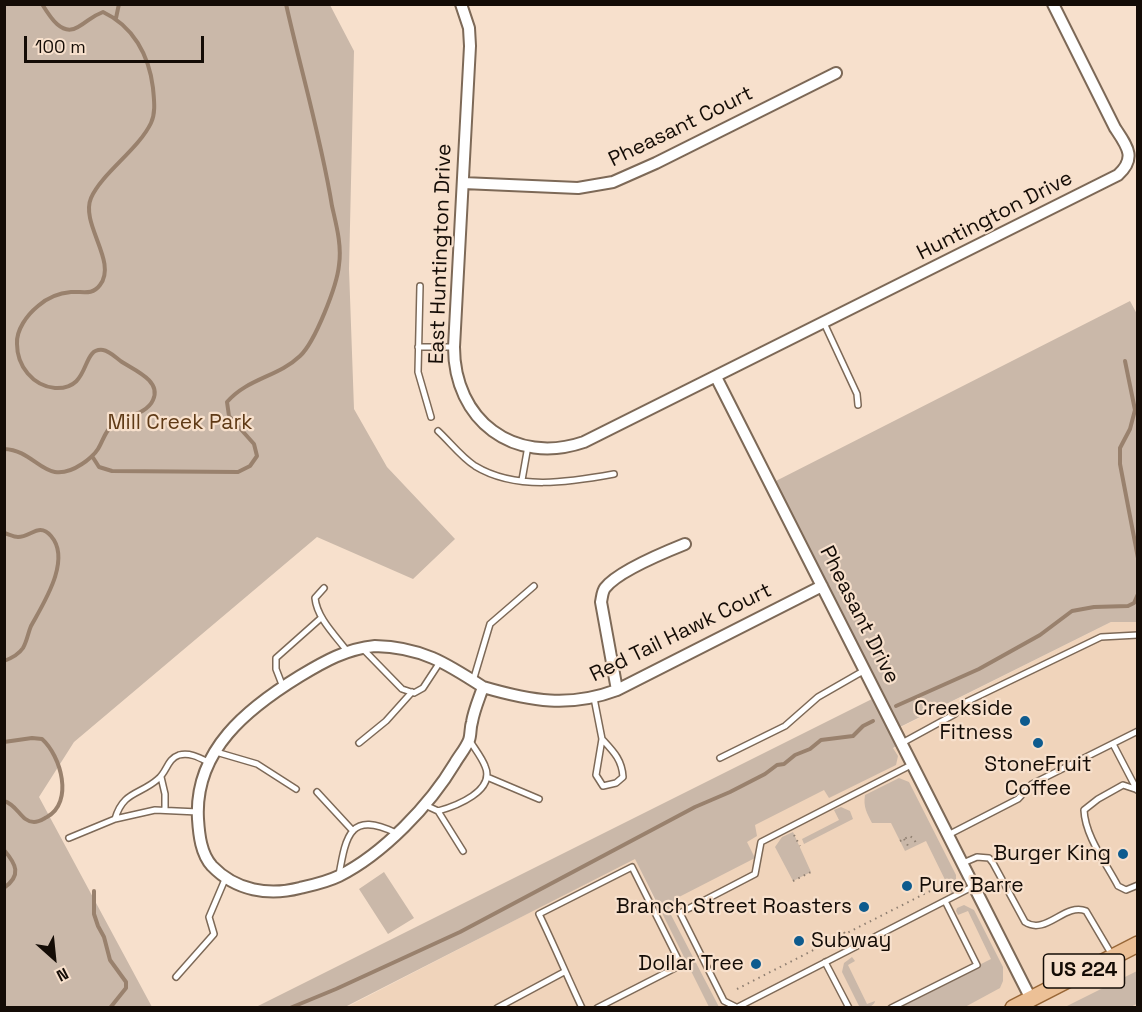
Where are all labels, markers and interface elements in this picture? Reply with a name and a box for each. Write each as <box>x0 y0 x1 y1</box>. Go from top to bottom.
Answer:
scale bar <box>27 24 207 62</box>
text: 100 m <box>35 35 86 58</box>
street label: Pheasant Court <box>605 81 757 173</box>
street label: East Huntington Drive <box>425 143 457 365</box>
street label: Huntington Drive <box>913 166 1077 266</box>
park label: Mill Creek Park <box>107 410 253 436</box>
street label: Pheasant Drive <box>814 542 904 688</box>
street label: Red Tail Hawk Court <box>586 578 776 688</box>
place label: Creekside Fitness <box>914 696 1013 746</box>
marker: Creekside Fitness <box>1018 714 1032 728</box>
marker: StoneFruit Coffee <box>1031 736 1045 750</box>
place label: StoneFruit Coffee <box>984 752 1092 802</box>
place label: Burger King <box>993 841 1111 867</box>
marker: Burger King <box>1116 847 1130 861</box>
place label: Pure Barre <box>919 873 1024 899</box>
marker: Pure Barre <box>900 879 914 893</box>
place label: Branch Street Roasters <box>616 894 852 920</box>
marker: Branch Street Roasters <box>857 900 871 914</box>
north arrow <box>24 928 84 988</box>
place label: Subway <box>811 928 891 954</box>
marker: Subway <box>792 934 806 948</box>
place label: Dollar Tree <box>638 951 744 977</box>
road number: US 224 <box>1044 954 1124 988</box>
marker: Dollar Tree <box>749 957 763 971</box>
text: N <box>53 963 72 986</box>

